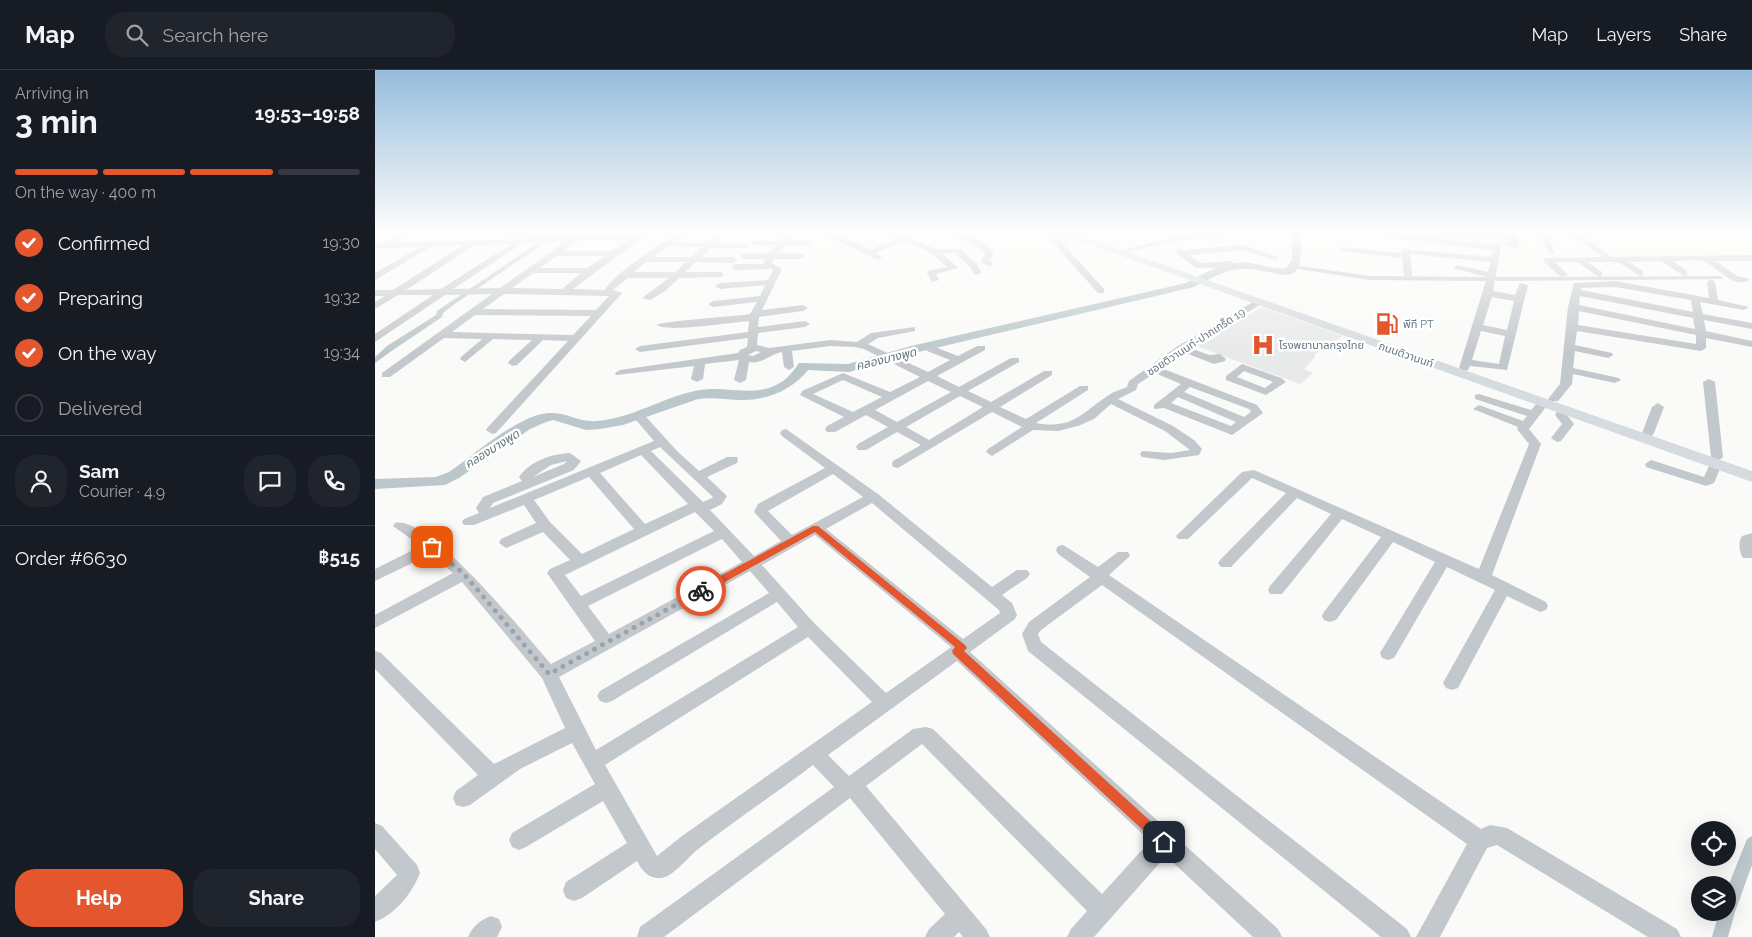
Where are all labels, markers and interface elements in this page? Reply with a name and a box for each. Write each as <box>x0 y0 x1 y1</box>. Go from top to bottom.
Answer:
search box <box>105 12 455 57</box>
text: Map <box>25 20 75 49</box>
icon: search <box>123 21 151 49</box>
text: Search here <box>163 24 268 46</box>
text: Map <box>1532 24 1568 45</box>
text: Layers <box>1596 24 1651 45</box>
text: Share <box>1679 24 1727 45</box>
text: Arriving in <box>15 84 89 103</box>
text: 19:53–19:58 <box>255 102 360 124</box>
text: 3 min <box>15 103 98 140</box>
text: On the way · 400 m <box>15 183 156 202</box>
icon: check <box>15 229 43 257</box>
text: Confirmed <box>58 232 150 254</box>
text: 19:30 <box>322 233 360 252</box>
icon: check <box>15 284 43 312</box>
text: Preparing <box>58 287 143 309</box>
text: 19:32 <box>324 288 360 307</box>
street label: ซอยติวานนท์-ปากเกร็ด 19 <box>1145 305 1247 379</box>
fuel station icon: พีที PT <box>1374 311 1400 337</box>
place label: พีที PT <box>1403 318 1434 331</box>
hospital icon: โรงพยาบาลกรุงไทย <box>1250 332 1276 358</box>
icon: check <box>15 339 43 367</box>
place label: โรงพยาบาลกรุงไทย <box>1279 339 1364 352</box>
street label: ถนนติวานนท์ <box>1377 340 1435 370</box>
text: On the way <box>58 342 157 364</box>
text: 19:34 <box>323 343 360 362</box>
water label: คลองบางพูด <box>854 345 919 374</box>
text: Delivered <box>58 397 142 419</box>
water label: คลองบางพูด <box>462 426 523 472</box>
button: person <box>15 455 67 507</box>
button: chat <box>244 455 296 507</box>
button: phone <box>308 455 360 507</box>
text: Sam <box>79 460 119 482</box>
text: Courier · 4.9 <box>79 482 165 501</box>
pin <box>411 526 453 568</box>
icon: bag <box>418 533 446 561</box>
text: ฿515 <box>319 546 360 568</box>
text: Order #6630 <box>15 547 127 569</box>
courier <box>676 566 726 616</box>
icon: bike <box>687 577 715 605</box>
pin <box>1143 821 1185 863</box>
map controls <box>1691 821 1736 921</box>
button: locate <box>1691 821 1736 866</box>
icon: home <box>1150 828 1178 856</box>
button: Help <box>15 869 183 927</box>
button: Share <box>193 869 360 927</box>
button: layers <box>1691 876 1736 921</box>

